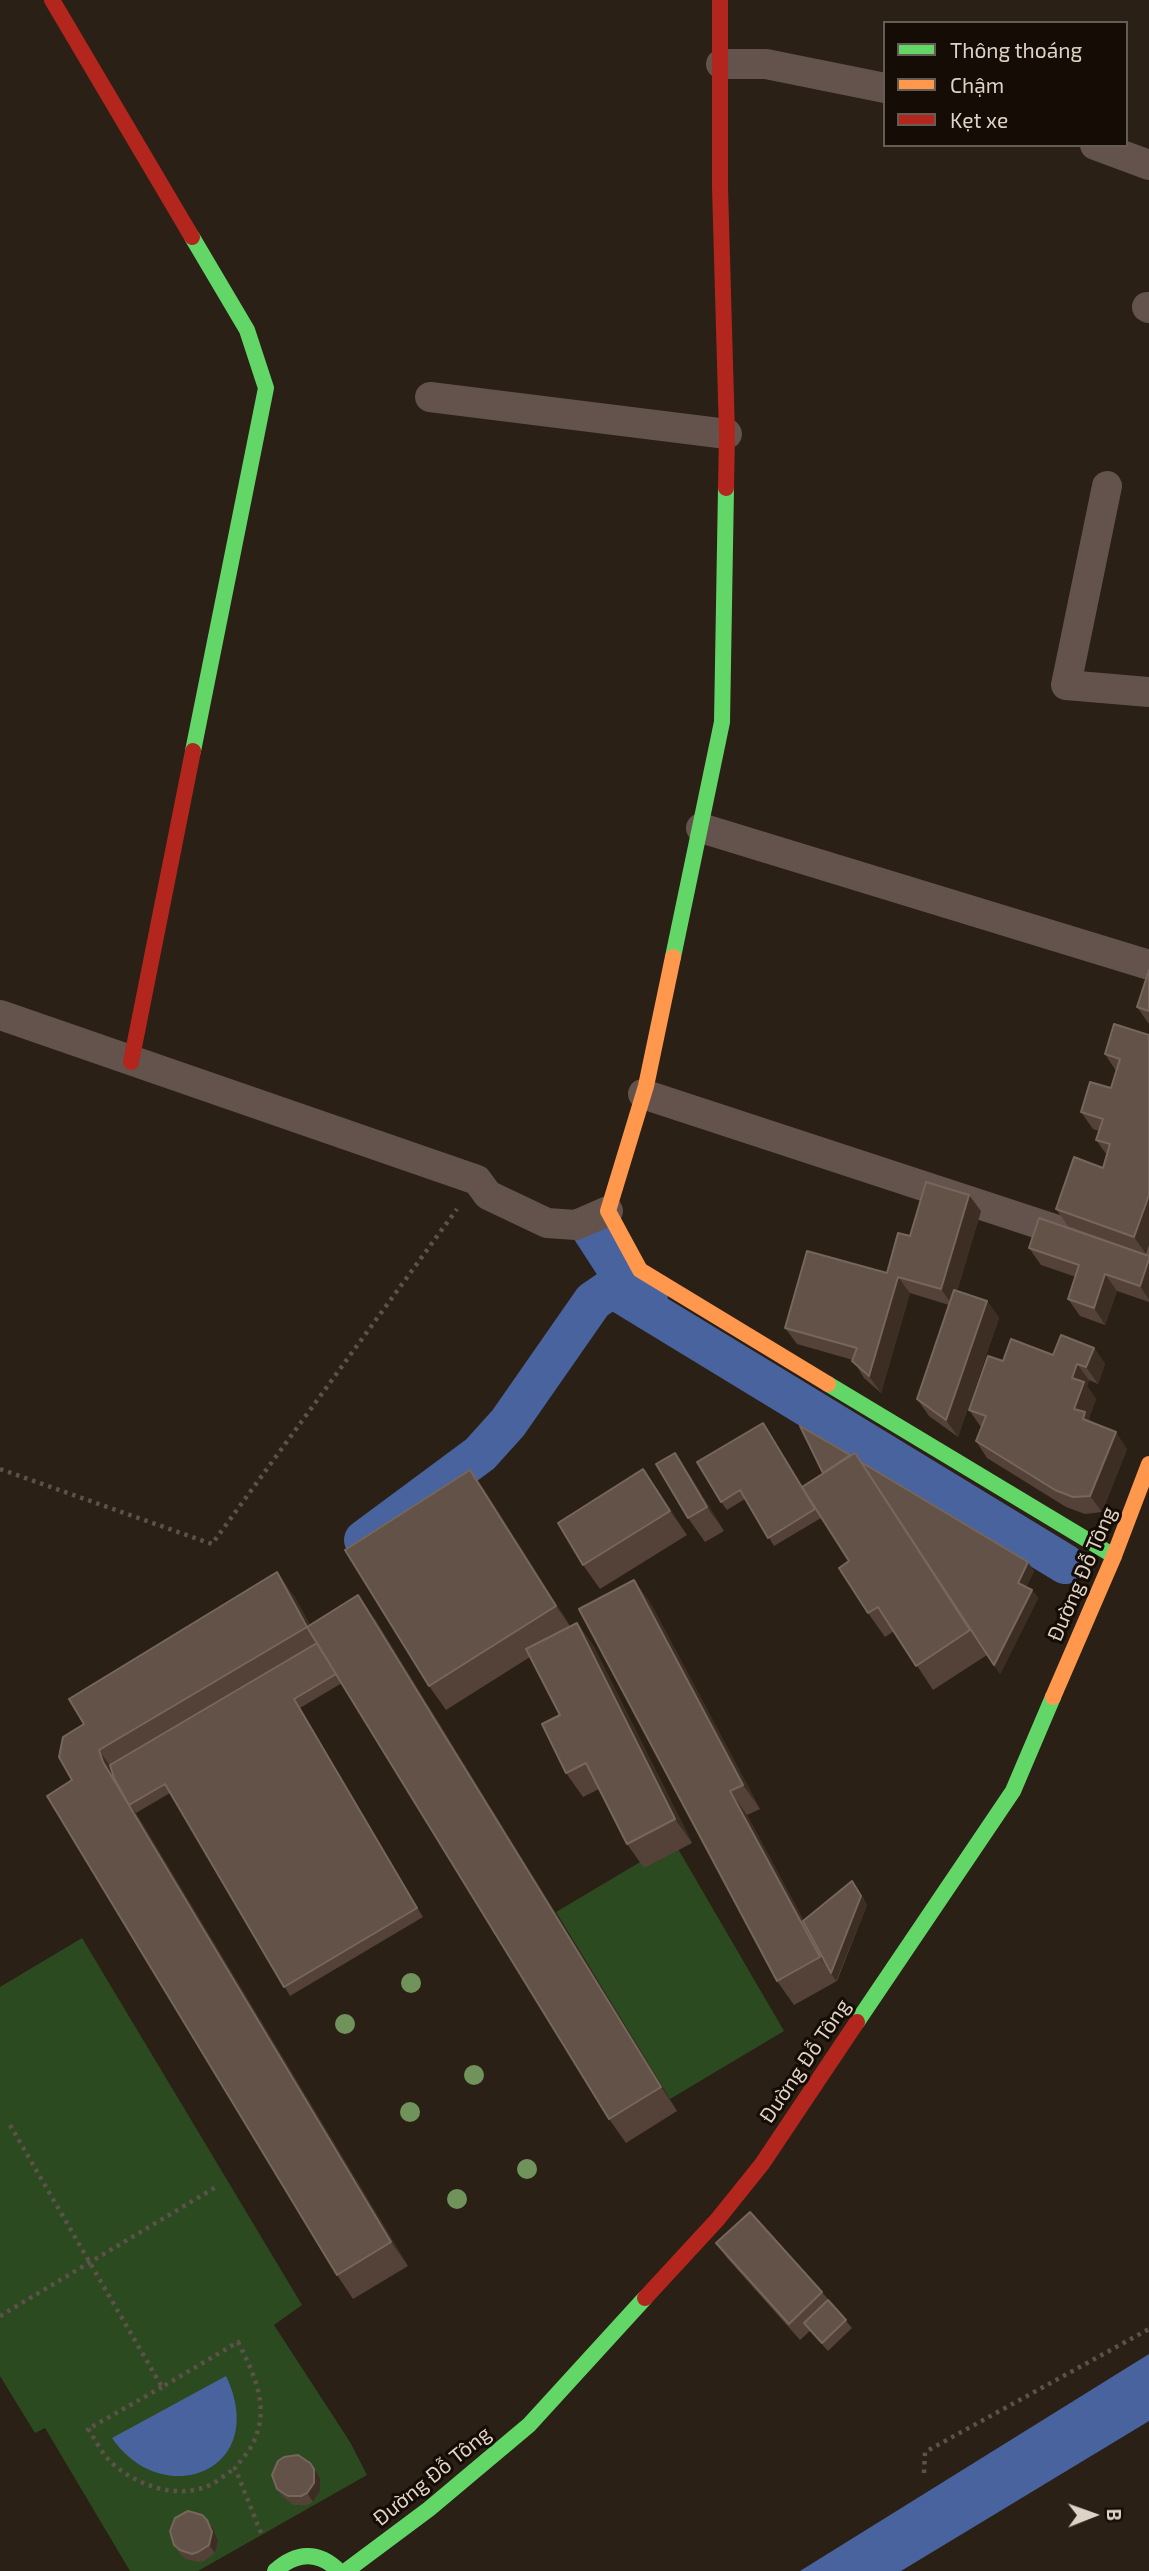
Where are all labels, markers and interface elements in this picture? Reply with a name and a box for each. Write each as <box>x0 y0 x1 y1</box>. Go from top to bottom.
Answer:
legend <box>883 21 1128 147</box>
text: Thông thoáng <box>950 37 1082 62</box>
text: Chậm <box>950 72 1004 97</box>
text: Kẹt xe <box>950 107 1008 132</box>
street label: Đường Đỗ Tông <box>1042 1503 1122 1645</box>
street label: Đường Đỗ Tông <box>754 1994 856 2128</box>
street label: Đường Đỗ Tông <box>368 2421 496 2531</box>
north arrow <box>1058 2480 1128 2550</box>
text: B <box>1103 2508 1126 2521</box>

